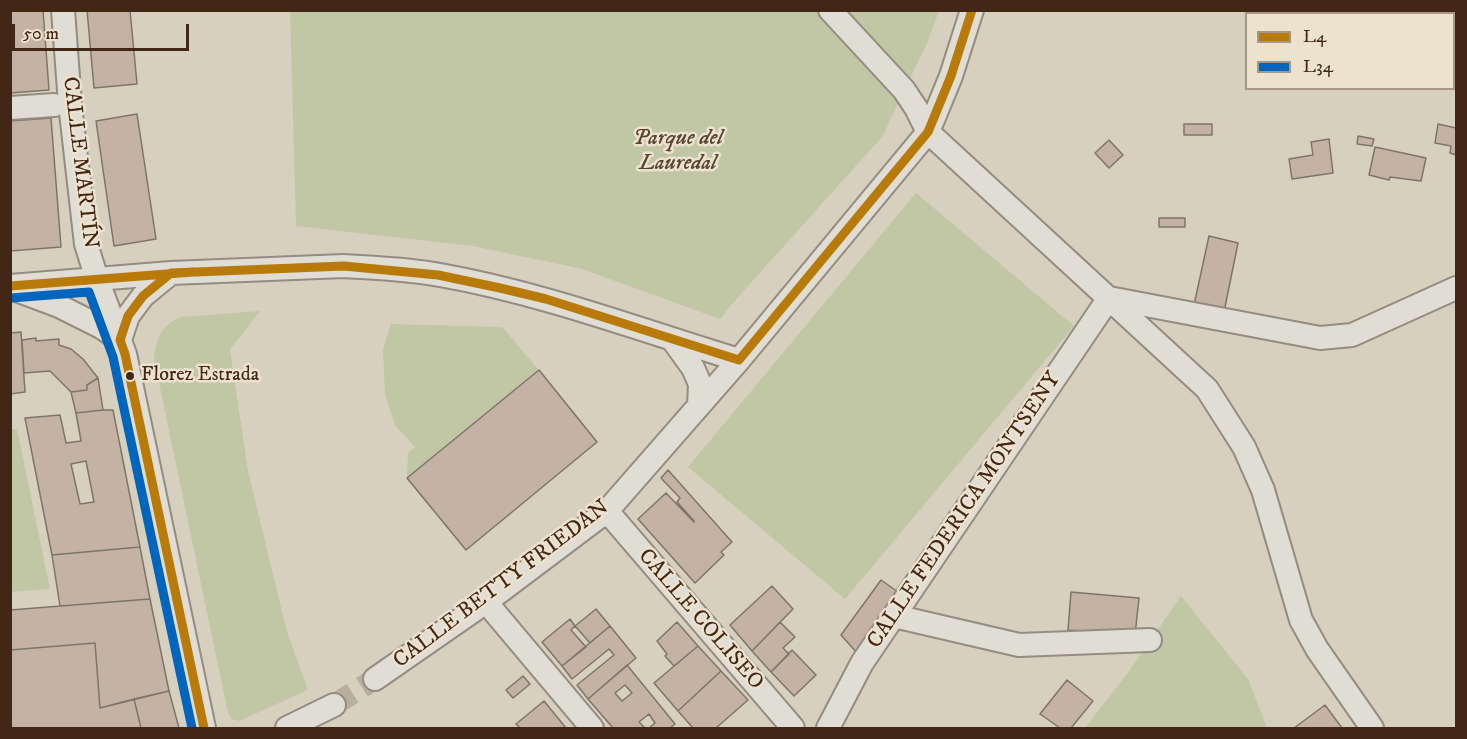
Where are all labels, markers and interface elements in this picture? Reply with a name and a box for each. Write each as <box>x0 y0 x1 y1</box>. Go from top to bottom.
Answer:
scale bar <box>15 12 192 50</box>
legend <box>1245 12 1455 90</box>
text: 50 m <box>23 23 59 45</box>
text: L4 <box>1303 26 1326 48</box>
text: L34 <box>1303 56 1333 78</box>
street label: CALLE MARTÍN <box>55 75 103 251</box>
park label: Parque del Lauredal <box>633 126 723 178</box>
place label: Florez Estrada <box>141 364 259 388</box>
street label: CALLE FEDERICA MONTSENY <box>863 368 1067 654</box>
marker: Florez Estrada <box>124 370 136 382</box>
street label: CALLE BETTY FRIEDAN <box>389 495 615 675</box>
street label: CALLE COLISEO <box>632 544 768 696</box>

